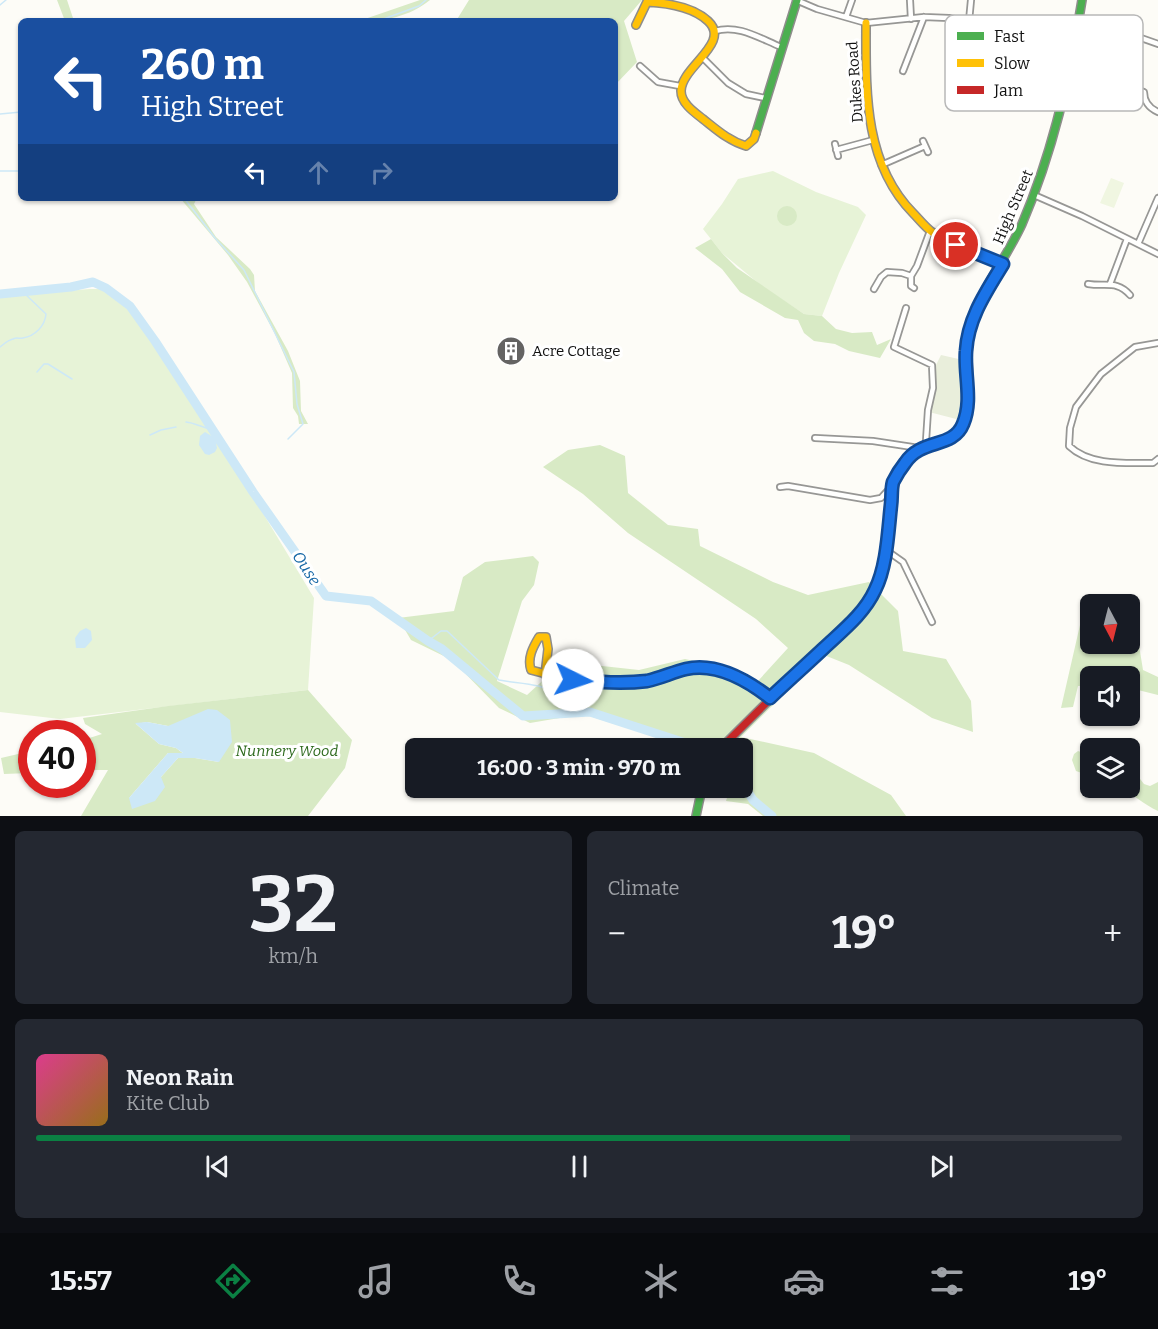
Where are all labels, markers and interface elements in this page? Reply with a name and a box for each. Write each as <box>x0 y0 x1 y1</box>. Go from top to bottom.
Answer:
legend <box>945 15 1143 111</box>
text: Fast <box>994 27 1025 46</box>
text: 260 m <box>141 40 264 90</box>
street label: Dukes Road <box>843 41 867 123</box>
icon: left <box>42 42 120 120</box>
text: Slow <box>994 54 1030 73</box>
text: Jam <box>993 81 1023 100</box>
text: High Street <box>141 91 284 123</box>
icon: left <box>239 156 272 189</box>
icon: ahead <box>302 156 335 189</box>
icon: right <box>365 156 398 189</box>
street label: High Street <box>989 166 1037 247</box>
pin <box>930 219 981 270</box>
icon: arrive <box>939 228 972 261</box>
building icon: Acre Cottage <box>495 335 527 367</box>
place label: Acre Cottage <box>532 342 621 360</box>
water label: Ouse <box>288 548 325 589</box>
north arrow <box>1080 594 1140 654</box>
map controls <box>1080 594 1140 798</box>
position arrow <box>541 648 605 712</box>
button: sound <box>1080 666 1140 726</box>
speed limit sign: 40 <box>18 720 96 798</box>
button: layers <box>1080 738 1140 798</box>
park label: Nunnery Wood <box>236 742 339 760</box>
text: 16:00 · 3 min · 970 m <box>477 754 681 781</box>
text: 32 <box>249 858 338 952</box>
text: Climate <box>608 876 679 900</box>
text: 19° <box>832 906 897 960</box>
text: − <box>608 914 626 954</box>
text: + <box>1103 914 1122 954</box>
text: km/h <box>269 944 318 968</box>
text: Neon Rain <box>126 1064 234 1091</box>
text: Kite Club <box>126 1091 210 1115</box>
icon: previous <box>201 1150 234 1183</box>
icon: pause <box>563 1150 596 1183</box>
icon: next <box>925 1150 958 1183</box>
icon: directions <box>212 1260 254 1302</box>
icon: music <box>355 1260 397 1302</box>
icon: phone <box>498 1260 540 1302</box>
icon: climate <box>640 1260 682 1302</box>
icon: car <box>783 1260 825 1302</box>
icon: filters <box>926 1260 968 1302</box>
text: 15:57 <box>50 1265 112 1297</box>
text: 19° <box>1068 1265 1108 1297</box>

